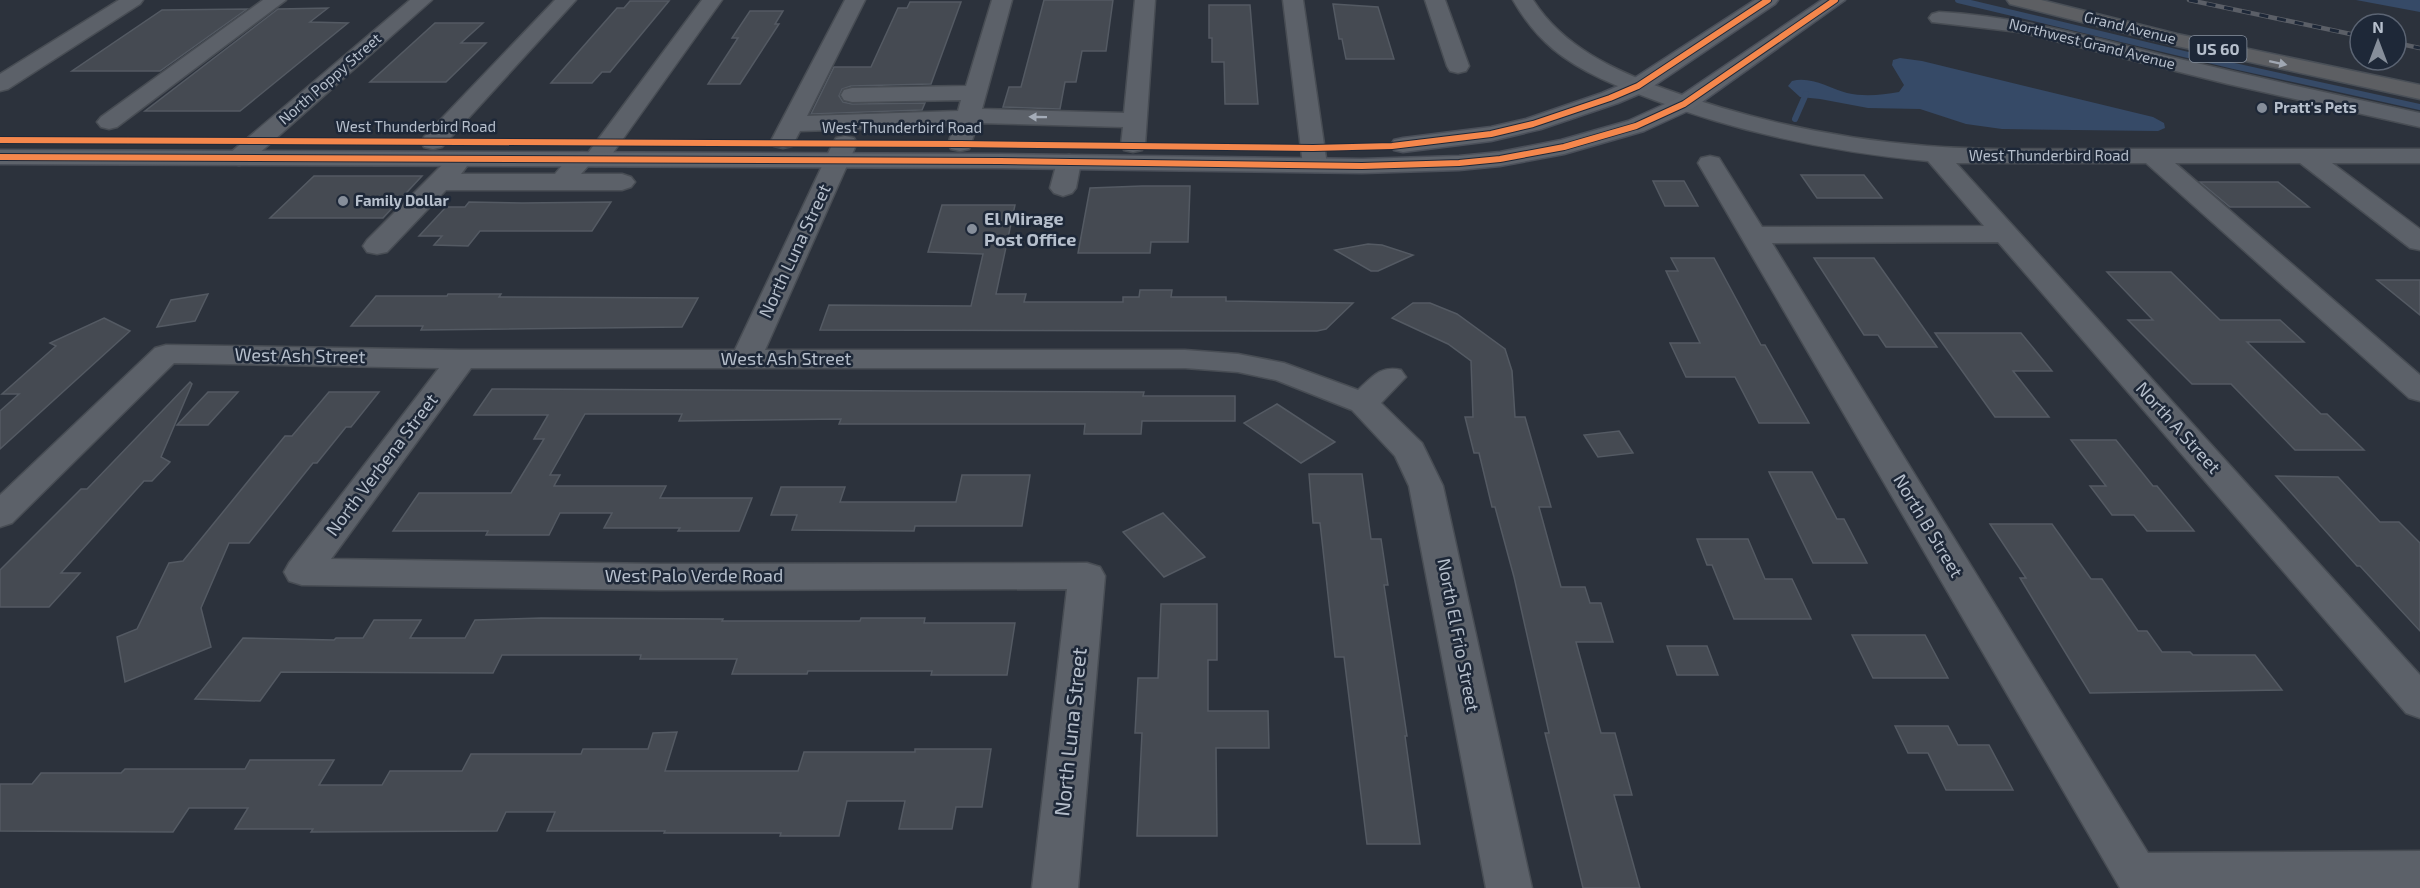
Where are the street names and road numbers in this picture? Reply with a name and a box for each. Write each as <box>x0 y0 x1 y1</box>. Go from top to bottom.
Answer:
street label: Grand Avenue <box>2082 7 2178 47</box>
street label: Northwest Grand Avenue <box>2007 14 2177 72</box>
street label: North Poppy Street <box>274 29 385 128</box>
road number: US 60 <box>2190 36 2246 62</box>
street label: West Thunderbird Road <box>336 117 496 135</box>
street label: West Thunderbird Road <box>822 118 982 136</box>
street label: West Thunderbird Road <box>1969 146 2129 164</box>
street label: North Luna Street <box>753 180 835 321</box>
street label: West Ash Street <box>234 343 366 367</box>
street label: West Ash Street <box>721 347 852 369</box>
street label: North A Street <box>2132 377 2226 478</box>
street label: North Verbena Street <box>321 389 442 540</box>
street label: North B Street <box>1889 470 1968 581</box>
street label: North El Frio Street <box>1433 556 1485 714</box>
street label: West Palo Verde Road <box>605 564 783 586</box>
street label: North Luna Street <box>1048 646 1091 817</box>

